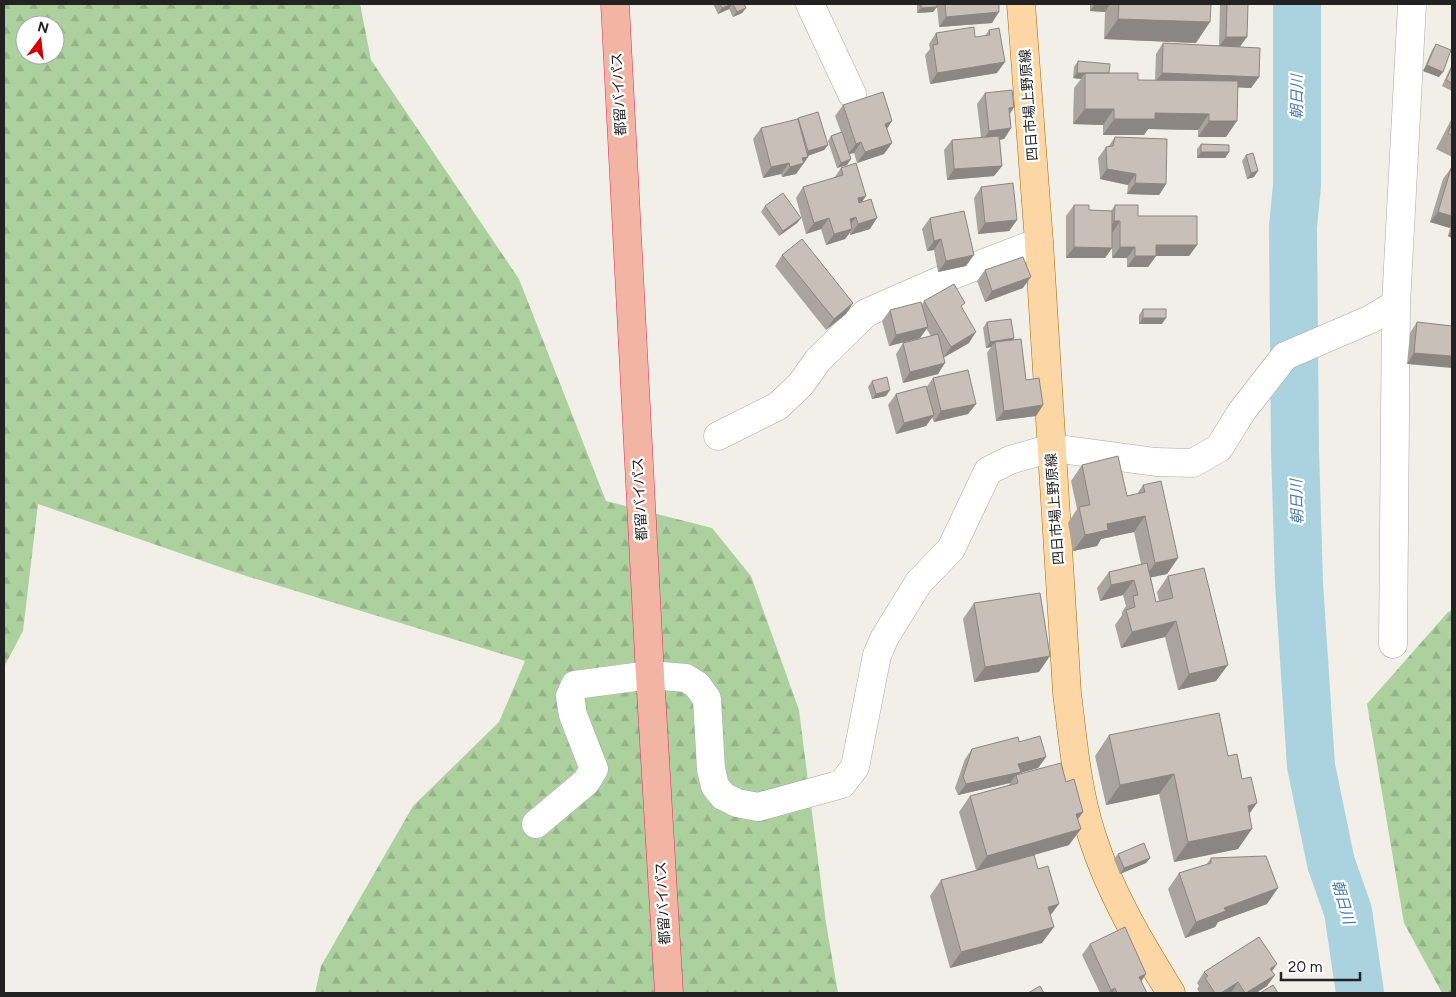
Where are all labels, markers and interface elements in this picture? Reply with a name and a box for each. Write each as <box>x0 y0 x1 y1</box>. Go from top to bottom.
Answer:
north arrow <box>15 15 65 65</box>
text: N <box>36 18 51 38</box>
street label: 四日市場上野原線 <box>1017 49 1041 161</box>
street label: 都留バイパス <box>608 52 630 136</box>
water label: 朝日川 <box>1288 73 1306 120</box>
street label: 四日市場上野原線 <box>1043 453 1067 565</box>
street label: 都留バイパス <box>629 457 651 541</box>
water label: 朝日川 <box>1287 477 1307 525</box>
street label: 都留バイパス <box>652 861 674 945</box>
water label: 朝日川 <box>1328 878 1358 928</box>
scale bar <box>1281 950 1360 982</box>
text: 20 m <box>1288 958 1322 976</box>

